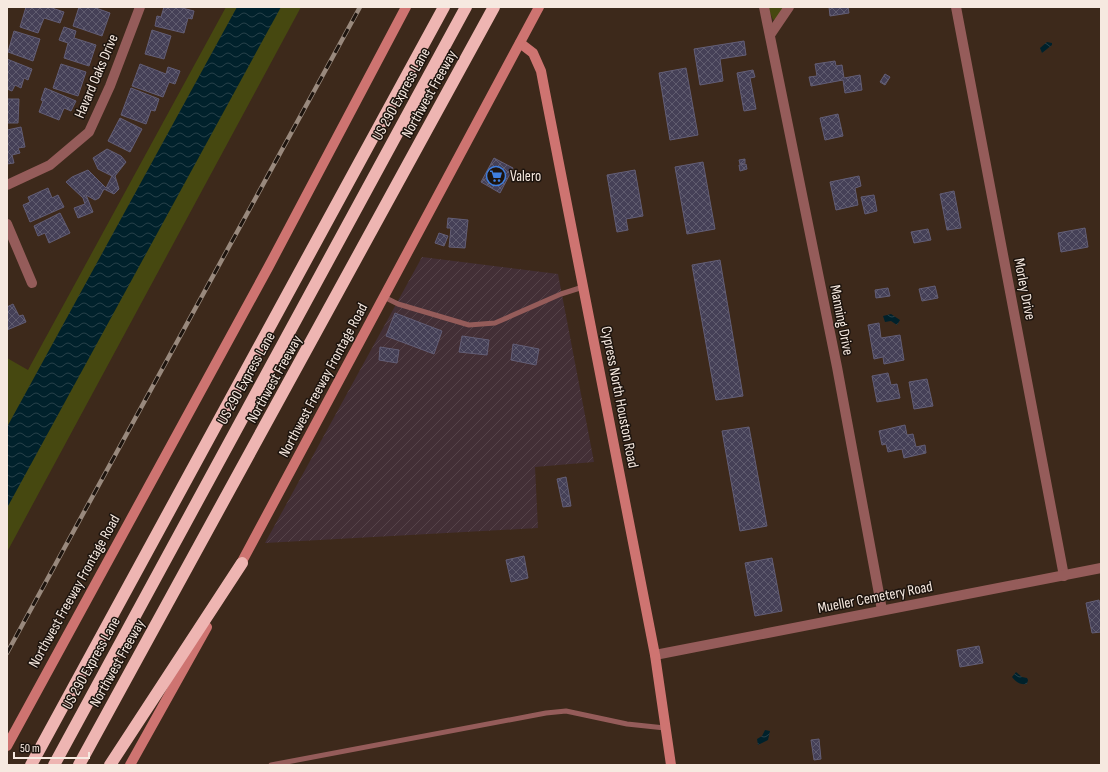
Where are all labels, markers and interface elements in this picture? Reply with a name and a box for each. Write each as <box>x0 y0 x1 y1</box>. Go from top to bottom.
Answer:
street label: Havard Oaks Drive <box>70 31 123 121</box>
street label: US 290 Express Lane <box>368 45 435 144</box>
street label: Northwest Freeway <box>397 47 461 141</box>
supermarket icon: Valero <box>485 165 507 187</box>
place label: Valero <box>510 167 541 186</box>
street label: Morley Drive <box>1009 257 1040 322</box>
street label: Manning Drive <box>825 283 858 357</box>
street label: Northwest Freeway Frontage Road <box>275 300 372 461</box>
street label: Cypress North Houston Road <box>596 325 643 470</box>
street label: US 290 Express Lane <box>213 329 280 428</box>
street label: Northwest Freeway <box>242 332 306 426</box>
street label: Northwest Freeway Frontage Road <box>24 511 124 671</box>
street label: Mueller Cemetery Road <box>816 577 934 618</box>
street label: US 290 Express Lane <box>58 614 125 713</box>
street label: Northwest Freeway <box>85 616 149 710</box>
scale bar <box>14 734 89 760</box>
text: 50 m <box>20 741 40 756</box>

